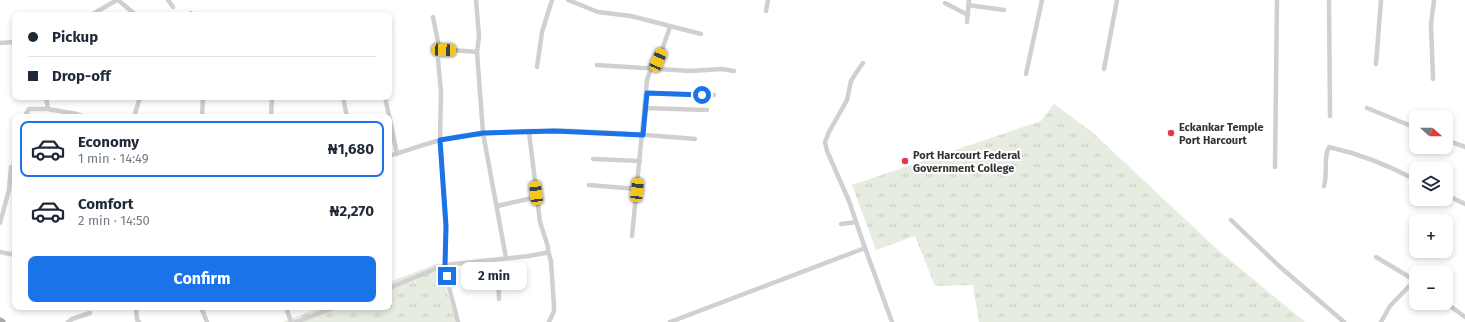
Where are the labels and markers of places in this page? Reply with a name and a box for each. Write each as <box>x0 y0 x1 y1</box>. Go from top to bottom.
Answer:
place label: Eckankar Temple Port Harcourt <box>1179 121 1264 147</box>
marker: Eckankar Temple Port Harcourt <box>1166 128 1176 138</box>
place label: Port Harcourt Federal Government College <box>913 149 1021 175</box>
marker: Port Harcourt Federal Government College <box>900 156 910 166</box>

